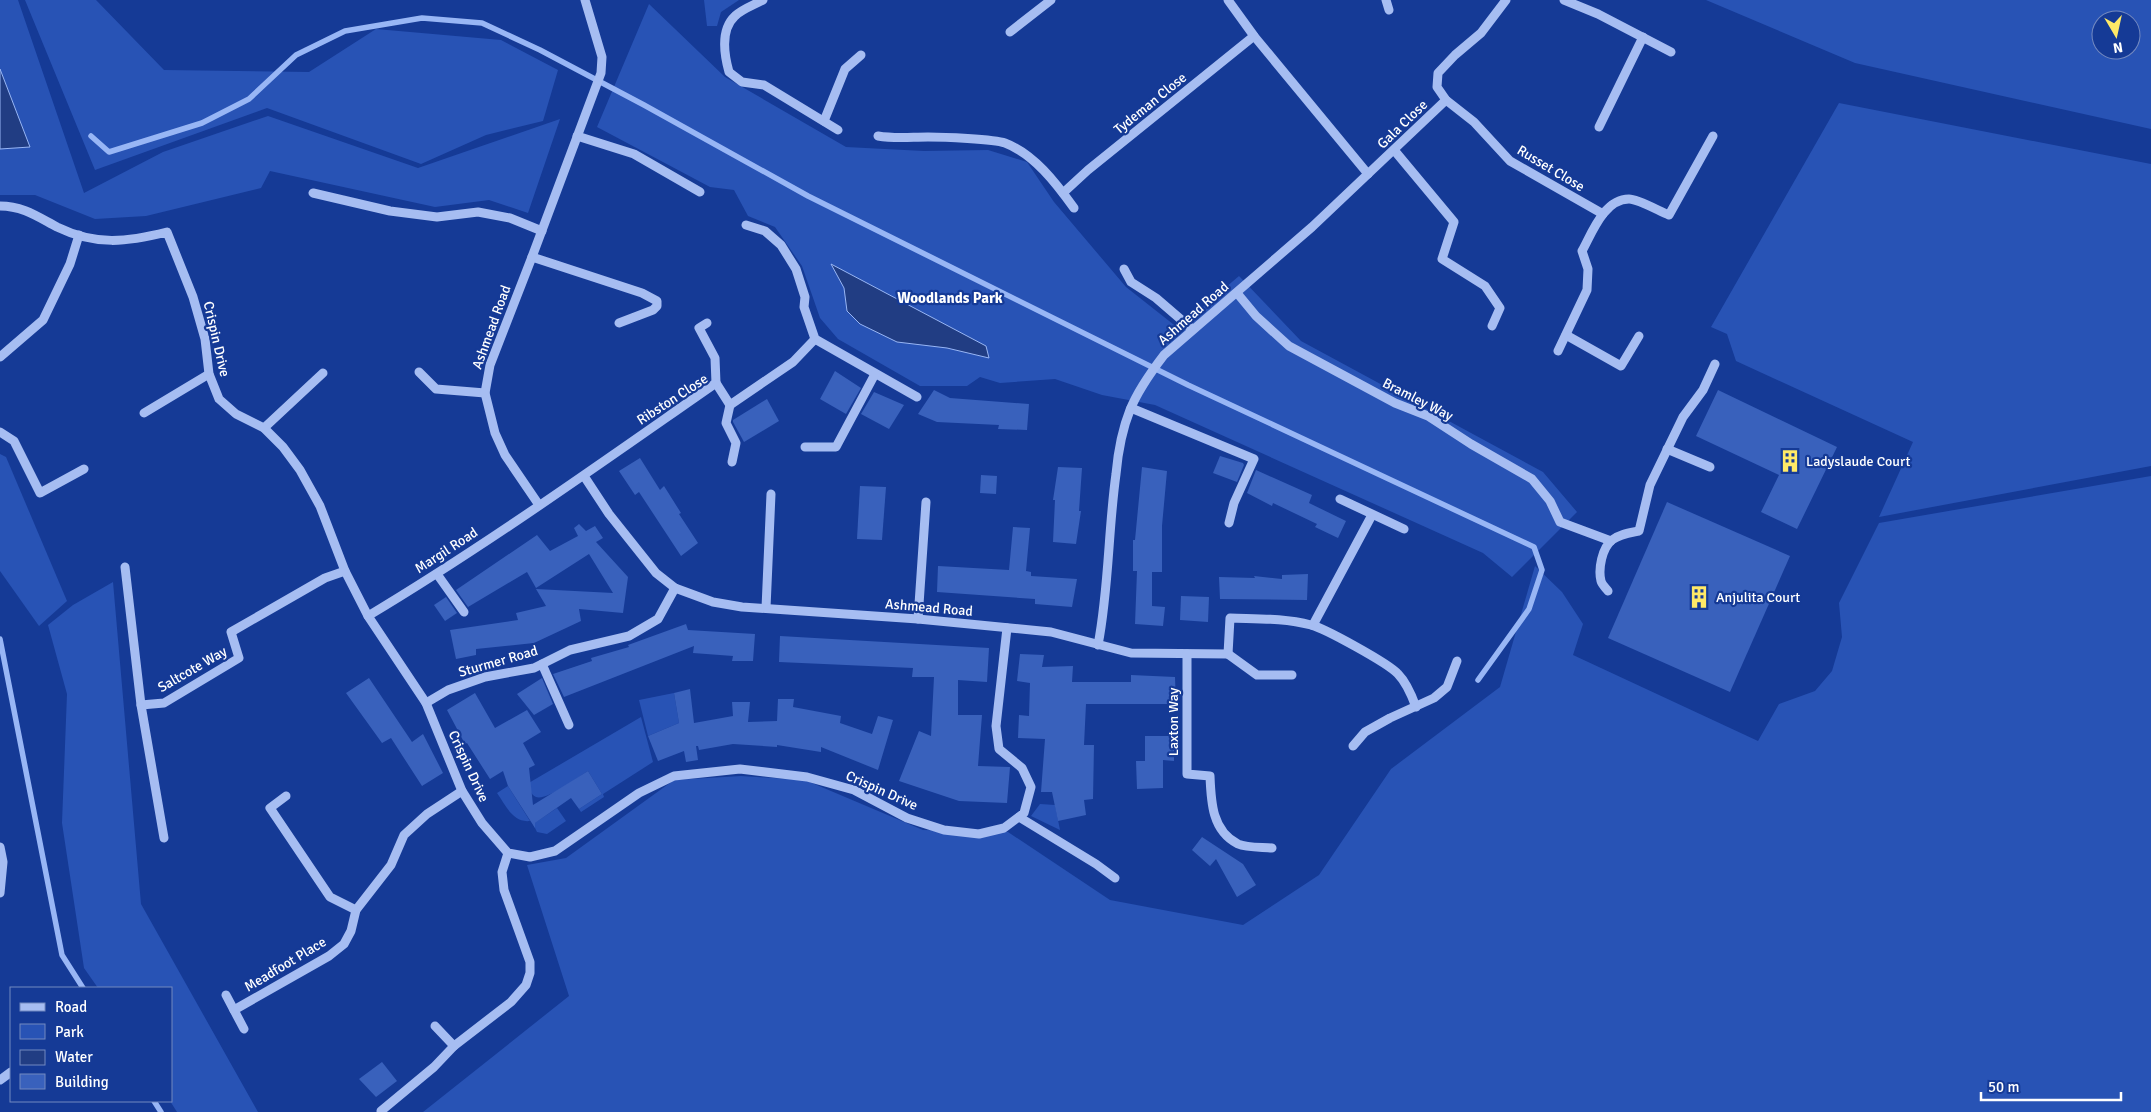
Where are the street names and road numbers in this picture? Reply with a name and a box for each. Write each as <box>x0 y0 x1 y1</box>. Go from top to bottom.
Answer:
street label: Tydeman Close <box>1111 69 1190 138</box>
street label: Gala Close <box>1374 96 1431 152</box>
street label: Russet Close <box>1514 142 1588 195</box>
street label: Ashmead Road <box>1155 278 1232 349</box>
street label: Ashmead Road <box>468 283 515 371</box>
street label: Crispin Drive <box>200 300 233 379</box>
street label: Ribston Close <box>634 370 711 429</box>
street label: Bramley Way <box>1380 374 1456 425</box>
street label: Margil Road <box>412 524 481 577</box>
street label: Ashmead Road <box>884 595 974 620</box>
street label: Sturmer Road <box>456 642 540 681</box>
street label: Saltcote Way <box>155 643 230 696</box>
street label: Laxton Way <box>1165 687 1182 756</box>
street label: Crispin Drive <box>445 728 493 805</box>
street label: Crispin Drive <box>843 767 920 814</box>
street label: Meadfoot Place <box>241 933 329 996</box>

